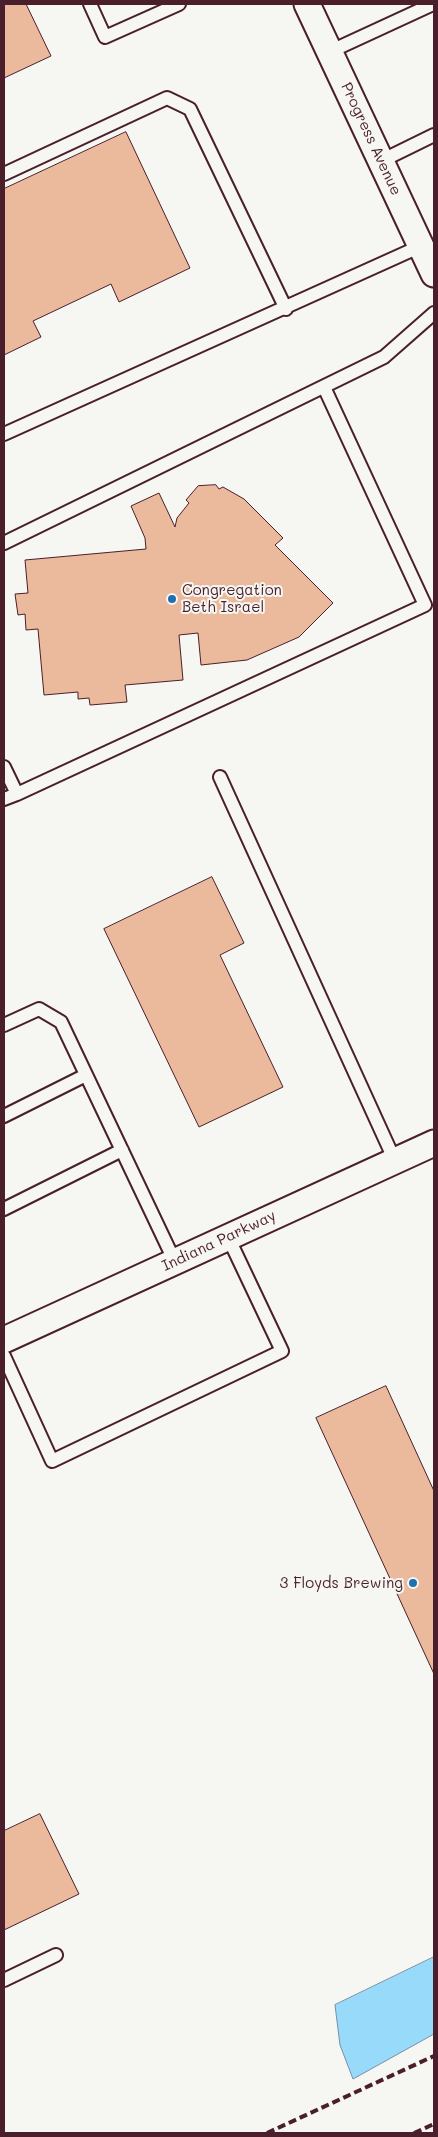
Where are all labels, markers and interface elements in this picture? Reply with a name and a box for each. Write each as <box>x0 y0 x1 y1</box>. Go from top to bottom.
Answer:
street label: Progress Avenue <box>337 80 405 198</box>
place label: Congregation Beth Israel <box>182 581 282 616</box>
marker: Congregation Beth Israel <box>166 593 178 605</box>
street label: Indiana Parkway <box>159 1207 279 1275</box>
place label: 3 Floyds Brewing <box>280 1574 403 1592</box>
marker: 3 Floyds Brewing <box>407 1577 419 1589</box>

